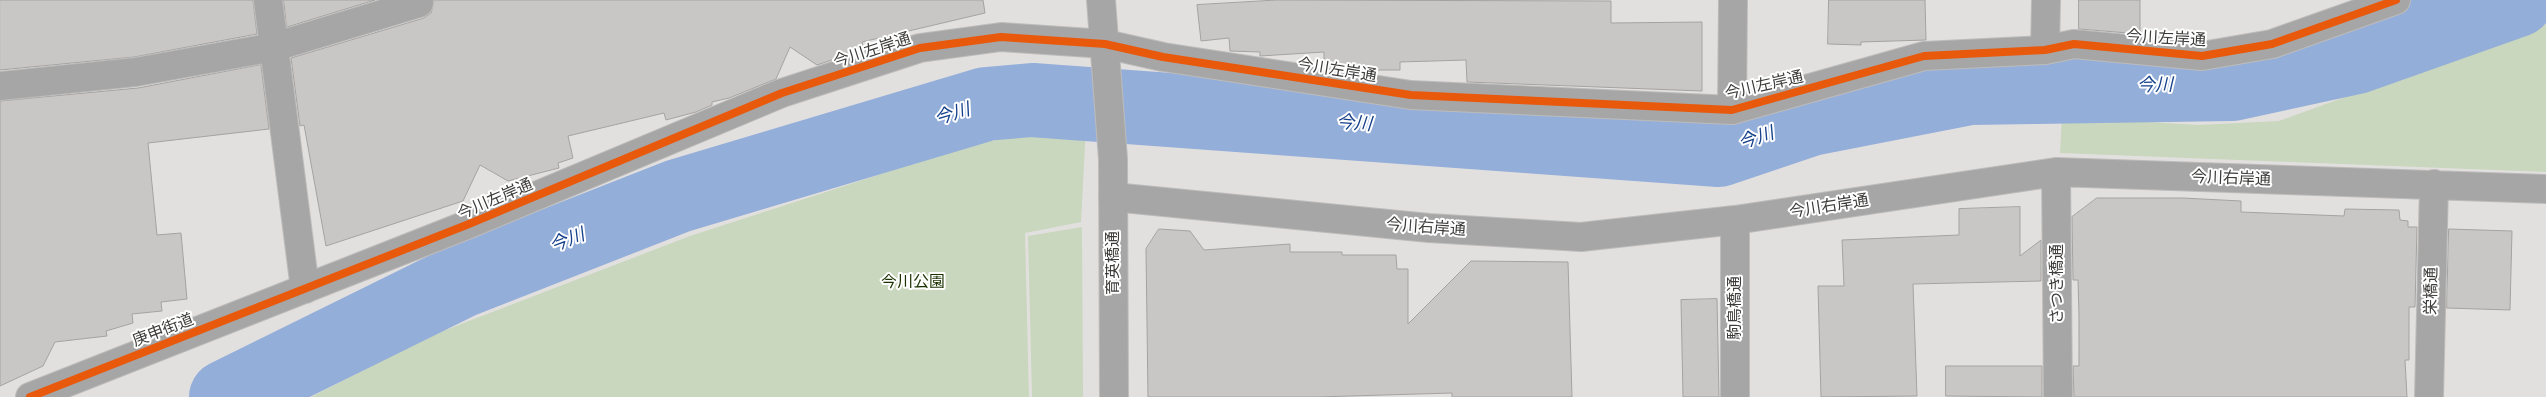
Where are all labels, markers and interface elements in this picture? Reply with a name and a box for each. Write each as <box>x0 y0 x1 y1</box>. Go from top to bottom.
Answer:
street label: 今川左岸通 <box>2126 26 2206 50</box>
street label: 今川左岸通 <box>831 29 913 71</box>
street label: 今川左岸通 <box>1296 54 1378 86</box>
street label: 今川左岸通 <box>1723 67 1805 103</box>
water label: 今川 <box>2137 74 2173 96</box>
water label: 今川 <box>932 98 972 130</box>
water label: 今川 <box>1335 111 1373 135</box>
water label: 今川 <box>1735 122 1777 154</box>
street label: 今川右岸通 <box>2191 167 2271 189</box>
street label: 今川左岸通 <box>454 175 536 223</box>
street label: 今川右岸通 <box>1788 190 1870 222</box>
street label: 今川右岸通 <box>1385 215 1467 239</box>
water label: 今川 <box>546 223 588 257</box>
street label: 育英橋通 <box>1103 231 1123 295</box>
street label: さつき橋通 <box>2047 244 2067 324</box>
street label: 栄橋通 <box>2421 267 2441 315</box>
park label: 今川公園 <box>881 272 945 292</box>
street label: 駒鳥橋通 <box>1725 276 1745 340</box>
street label: 庚申街道 <box>130 310 196 350</box>

